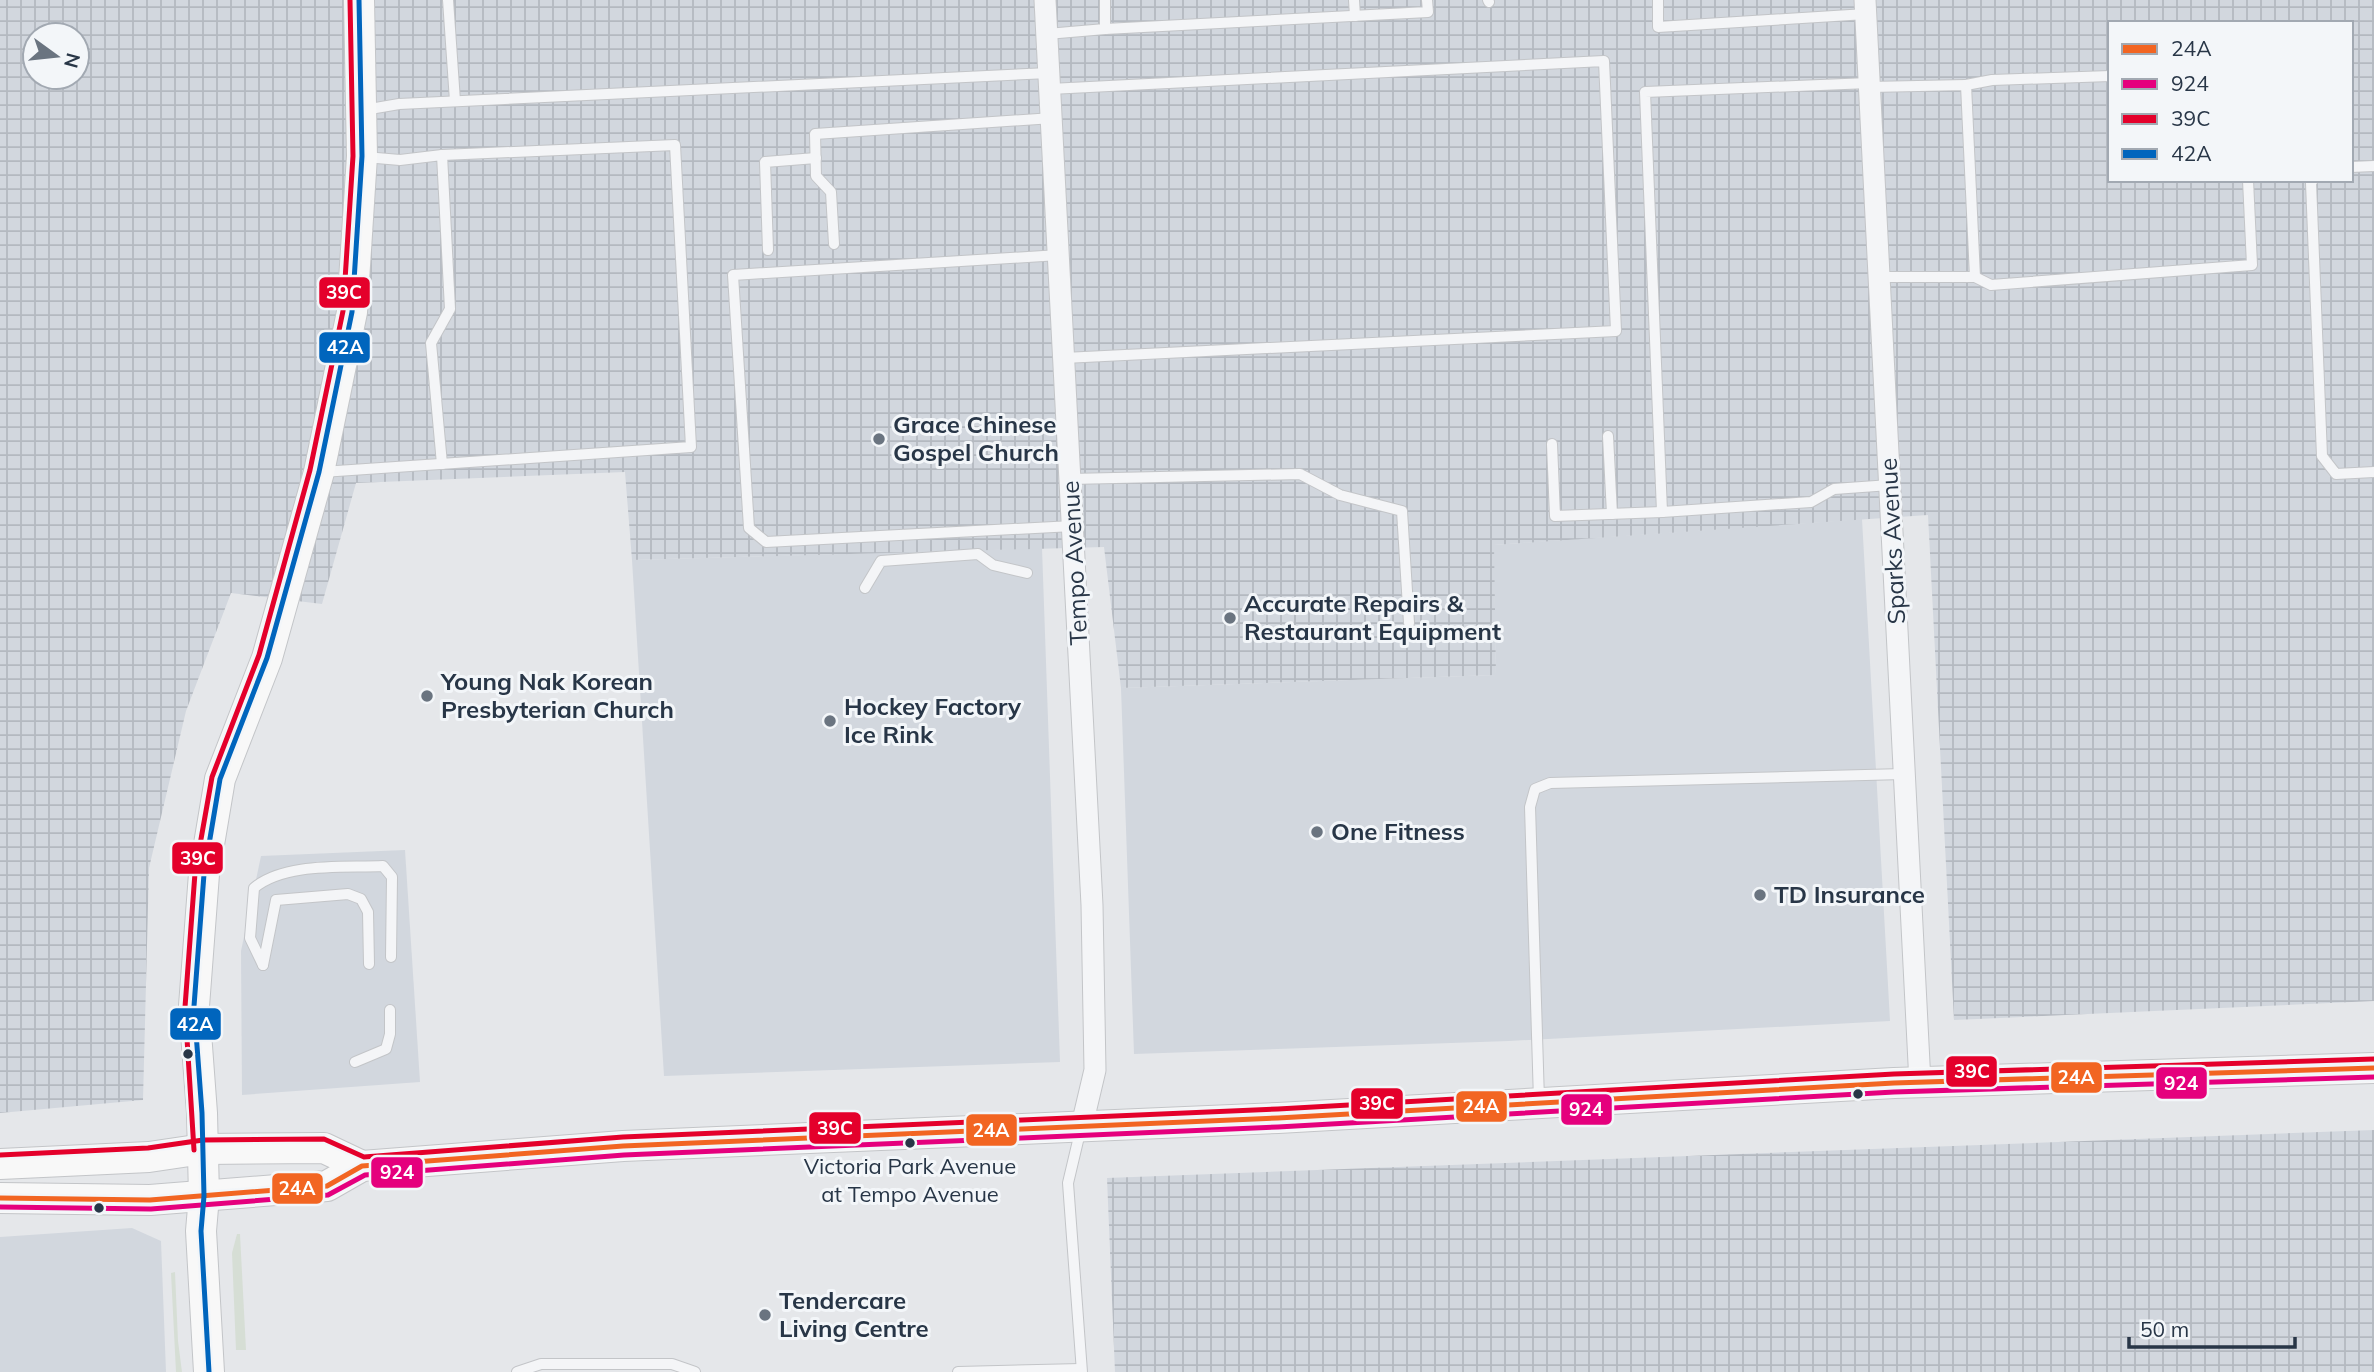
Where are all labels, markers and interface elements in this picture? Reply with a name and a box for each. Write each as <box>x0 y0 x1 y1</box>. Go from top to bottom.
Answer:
north arrow <box>21 21 91 91</box>
legend <box>2108 21 2353 182</box>
text: 24A <box>2171 35 2212 61</box>
text: N <box>59 50 86 70</box>
text: 924 <box>2171 70 2209 96</box>
text: 39C <box>2171 105 2211 131</box>
text: 42A <box>2171 140 2212 166</box>
line badge: 39C <box>318 276 371 309</box>
text: 39C <box>326 280 362 304</box>
line badge: 42A <box>318 331 371 364</box>
text: 42A <box>326 335 364 359</box>
place label: Grace Chinese Gospel Church <box>893 409 1059 467</box>
marker: Grace Chinese Gospel Church <box>871 431 887 447</box>
street label: Sparks Avenue <box>1873 457 1911 625</box>
street label: Tempo Avenue <box>1055 480 1093 646</box>
place label: Accurate Repairs & Restaurant Equipment <box>1244 588 1501 646</box>
marker: Accurate Repairs & Restaurant Equipment <box>1222 610 1238 626</box>
place label: Young Nak Korean Presbyterian Church <box>440 666 674 724</box>
marker: Young Nak Korean Presbyterian Church <box>419 688 435 704</box>
place label: Hockey Factory Ice Rink <box>844 691 1022 749</box>
marker: Hockey Factory Ice Rink <box>822 713 838 729</box>
place label: One Fitness <box>1331 816 1465 846</box>
marker: One Fitness <box>1309 824 1325 840</box>
line badge: 39C <box>171 841 224 875</box>
text: 39C <box>180 846 216 870</box>
place label: TD Insurance <box>1774 879 1925 909</box>
marker: TD Insurance <box>1752 887 1768 903</box>
line badge: 42A <box>169 1007 222 1041</box>
text: 42A <box>176 1012 214 1036</box>
unlabelled marker <box>181 1047 195 1061</box>
line badge: 39C <box>1945 1055 1998 1088</box>
text: 39C <box>1954 1059 1990 1083</box>
line badge: 24A <box>2050 1061 2103 1094</box>
text: 24A <box>2057 1065 2095 1089</box>
line badge: 924 <box>2155 1066 2208 1100</box>
text: 924 <box>2164 1071 2199 1095</box>
line badge: 39C <box>1350 1087 1404 1120</box>
unlabelled marker <box>1851 1087 1865 1101</box>
line badge: 24A <box>1455 1090 1508 1123</box>
text: 39C <box>1359 1091 1395 1115</box>
line badge: 924 <box>1560 1093 1613 1126</box>
text: 24A <box>1462 1094 1500 1118</box>
text: 924 <box>1569 1097 1604 1121</box>
line badge: 39C <box>808 1111 862 1145</box>
line badge: 24A <box>965 1113 1018 1147</box>
text: 39C <box>817 1116 853 1140</box>
text: 24A <box>972 1118 1010 1142</box>
marker: Victoria Park Avenue at Tempo Avenue <box>903 1136 917 1150</box>
place label: Victoria Park Avenue at Tempo Avenue <box>804 1152 1016 1208</box>
line badge: 924 <box>370 1156 424 1189</box>
text: 924 <box>380 1160 415 1184</box>
line badge: 24A <box>271 1172 324 1205</box>
text: 24A <box>278 1176 316 1200</box>
unlabelled marker <box>92 1201 106 1215</box>
place label: Tendercare Living Centre <box>779 1285 929 1343</box>
scale bar <box>2129 1306 2295 1350</box>
marker: Tendercare Living Centre <box>757 1307 773 1323</box>
text: 50 m <box>2140 1316 2189 1342</box>

